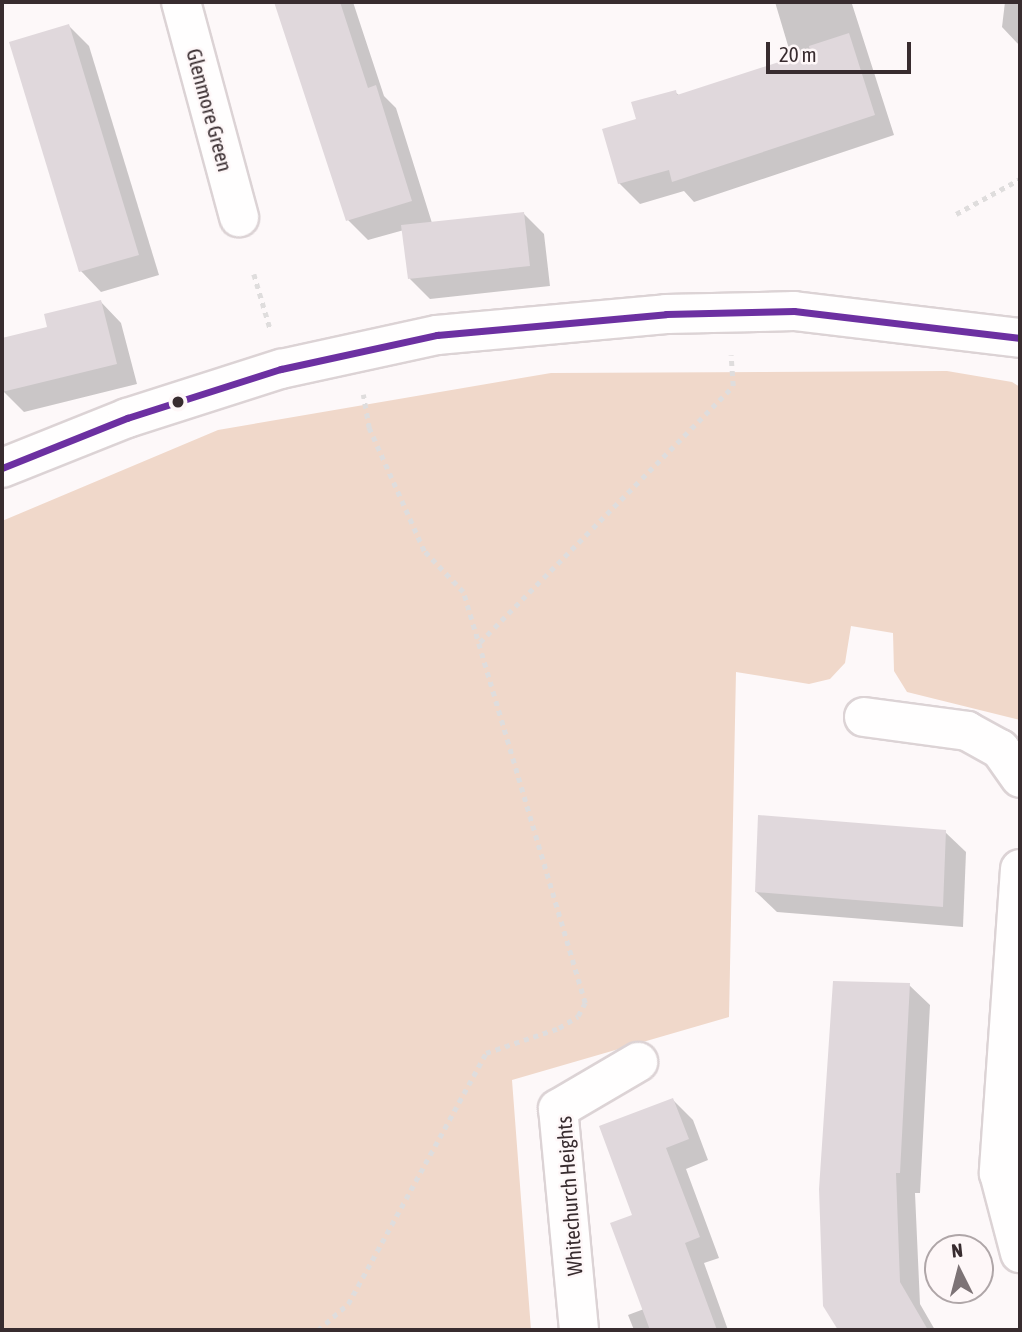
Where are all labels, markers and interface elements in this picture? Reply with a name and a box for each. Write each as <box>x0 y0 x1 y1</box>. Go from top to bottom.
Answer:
scale bar <box>770 28 915 72</box>
text: 20 m <box>779 42 817 66</box>
street label: Glenmore Green <box>181 46 239 174</box>
unlabelled marker <box>171 395 185 409</box>
street label: Whitechurch Heights <box>551 1115 587 1277</box>
north arrow <box>924 1234 994 1304</box>
text: N <box>950 1239 964 1262</box>

